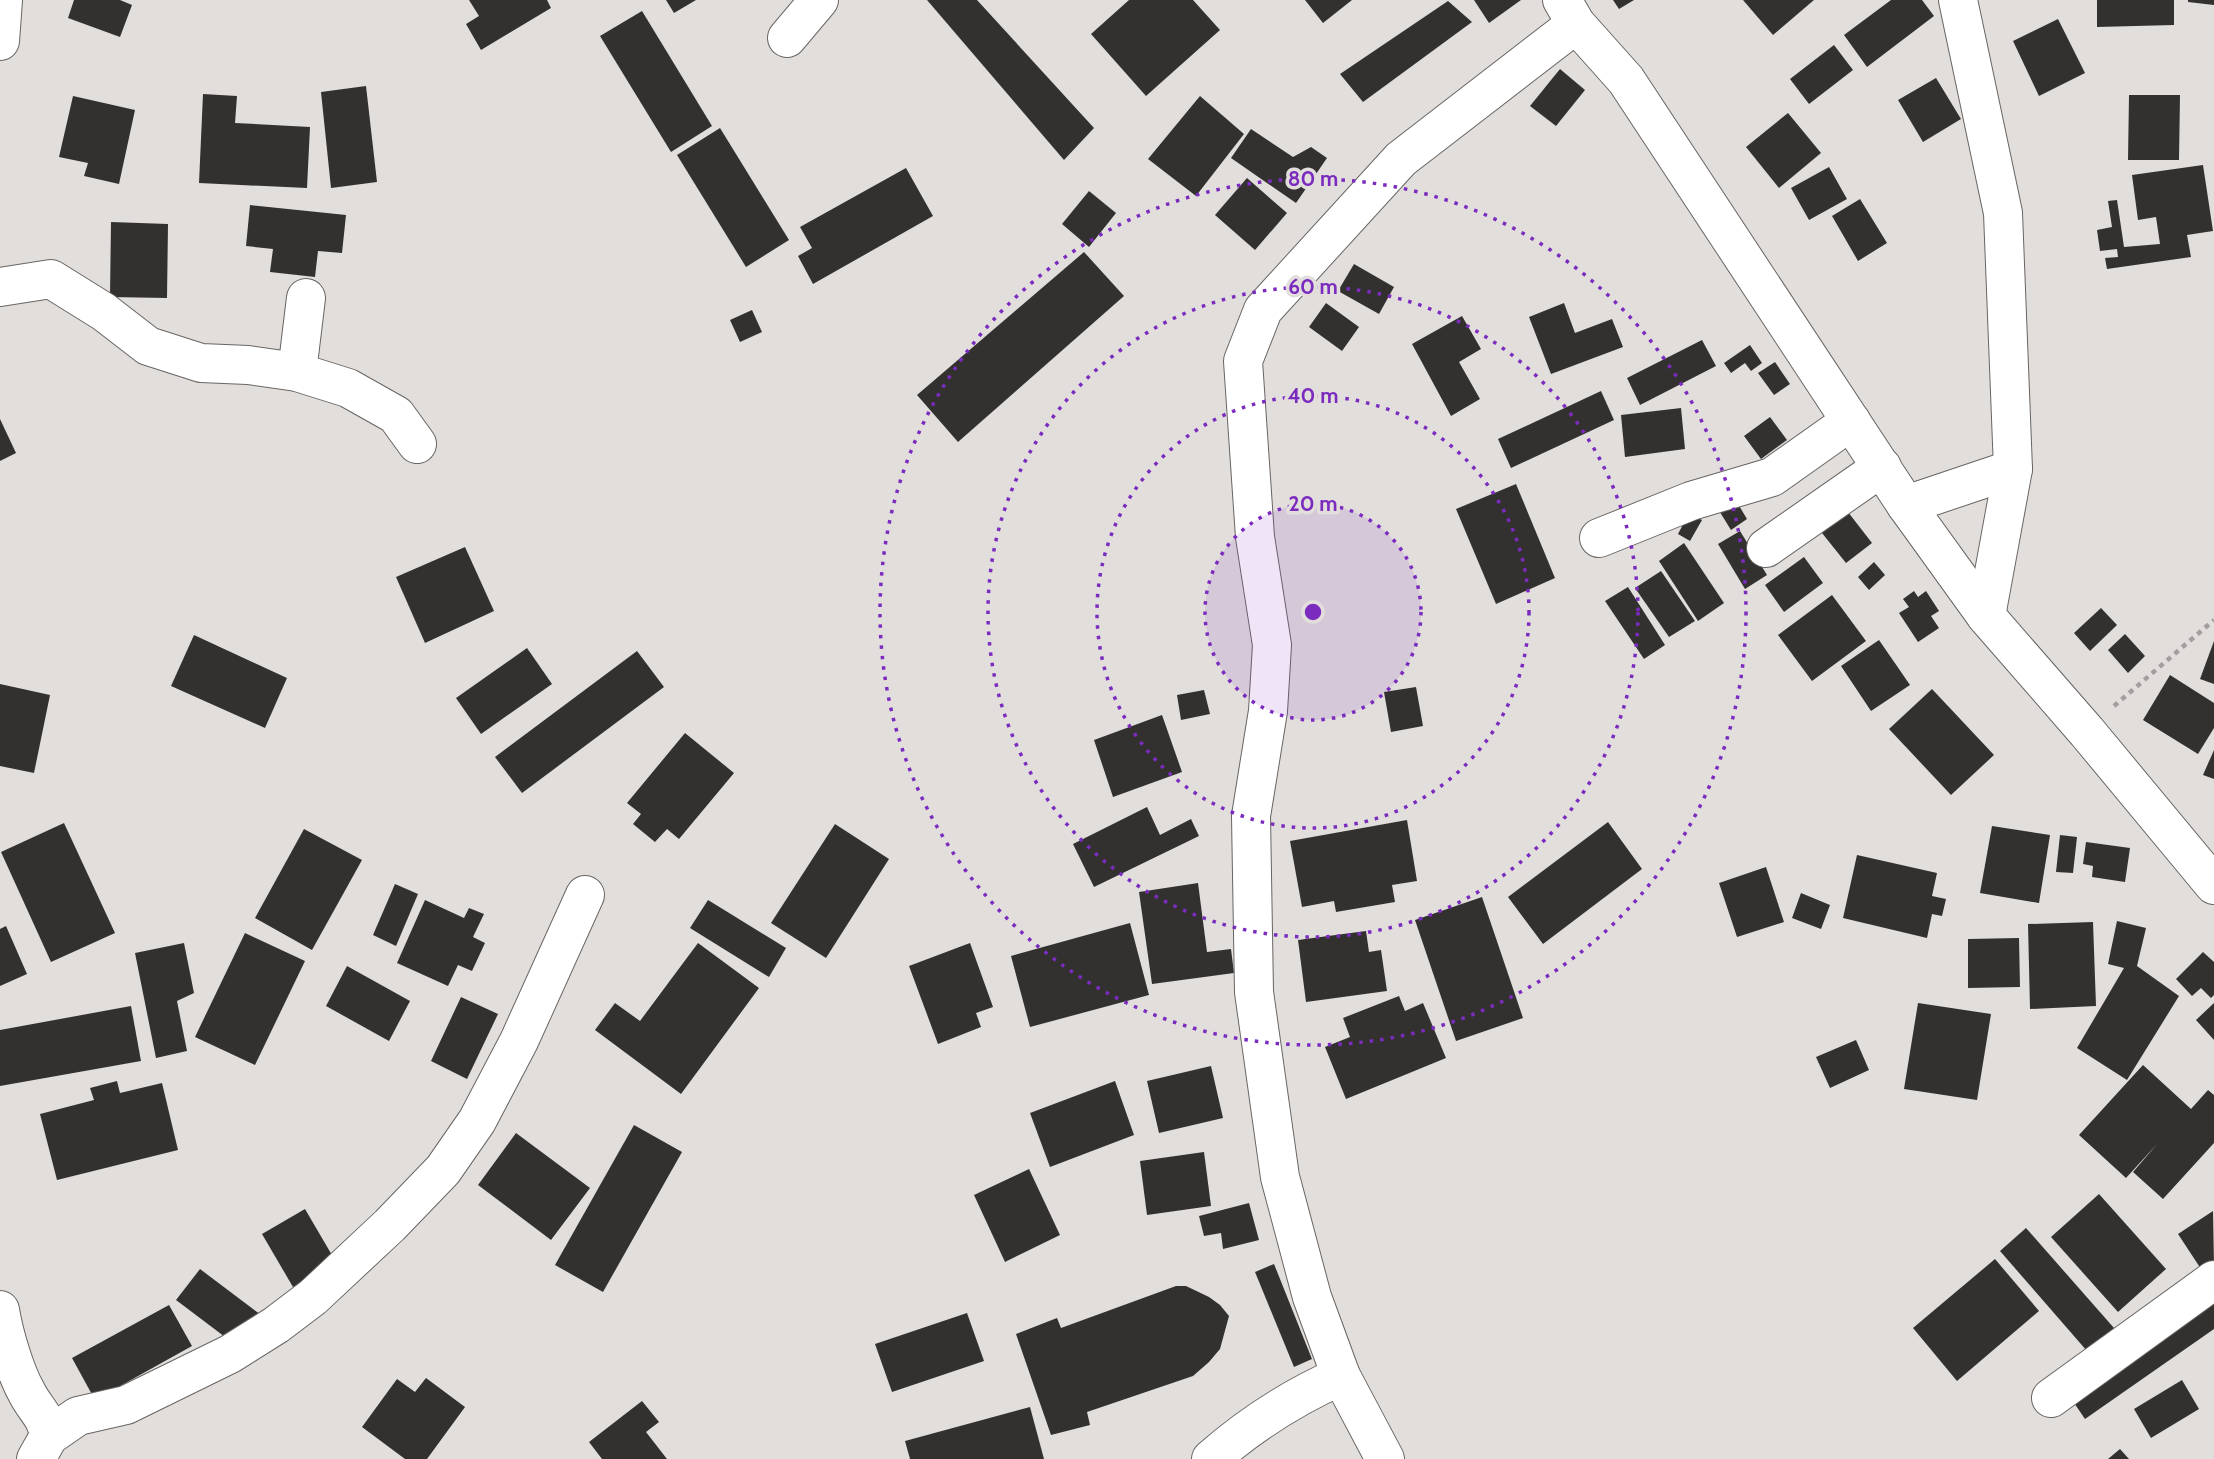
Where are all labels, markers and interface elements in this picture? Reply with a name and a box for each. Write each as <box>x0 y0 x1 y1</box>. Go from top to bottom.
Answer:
text: 80 m <box>1288 166 1338 191</box>
text: 60 m <box>1288 274 1338 299</box>
text: 40 m <box>1288 383 1338 408</box>
text: 20 m <box>1289 491 1337 516</box>
centre of rings <box>1301 600 1325 624</box>

